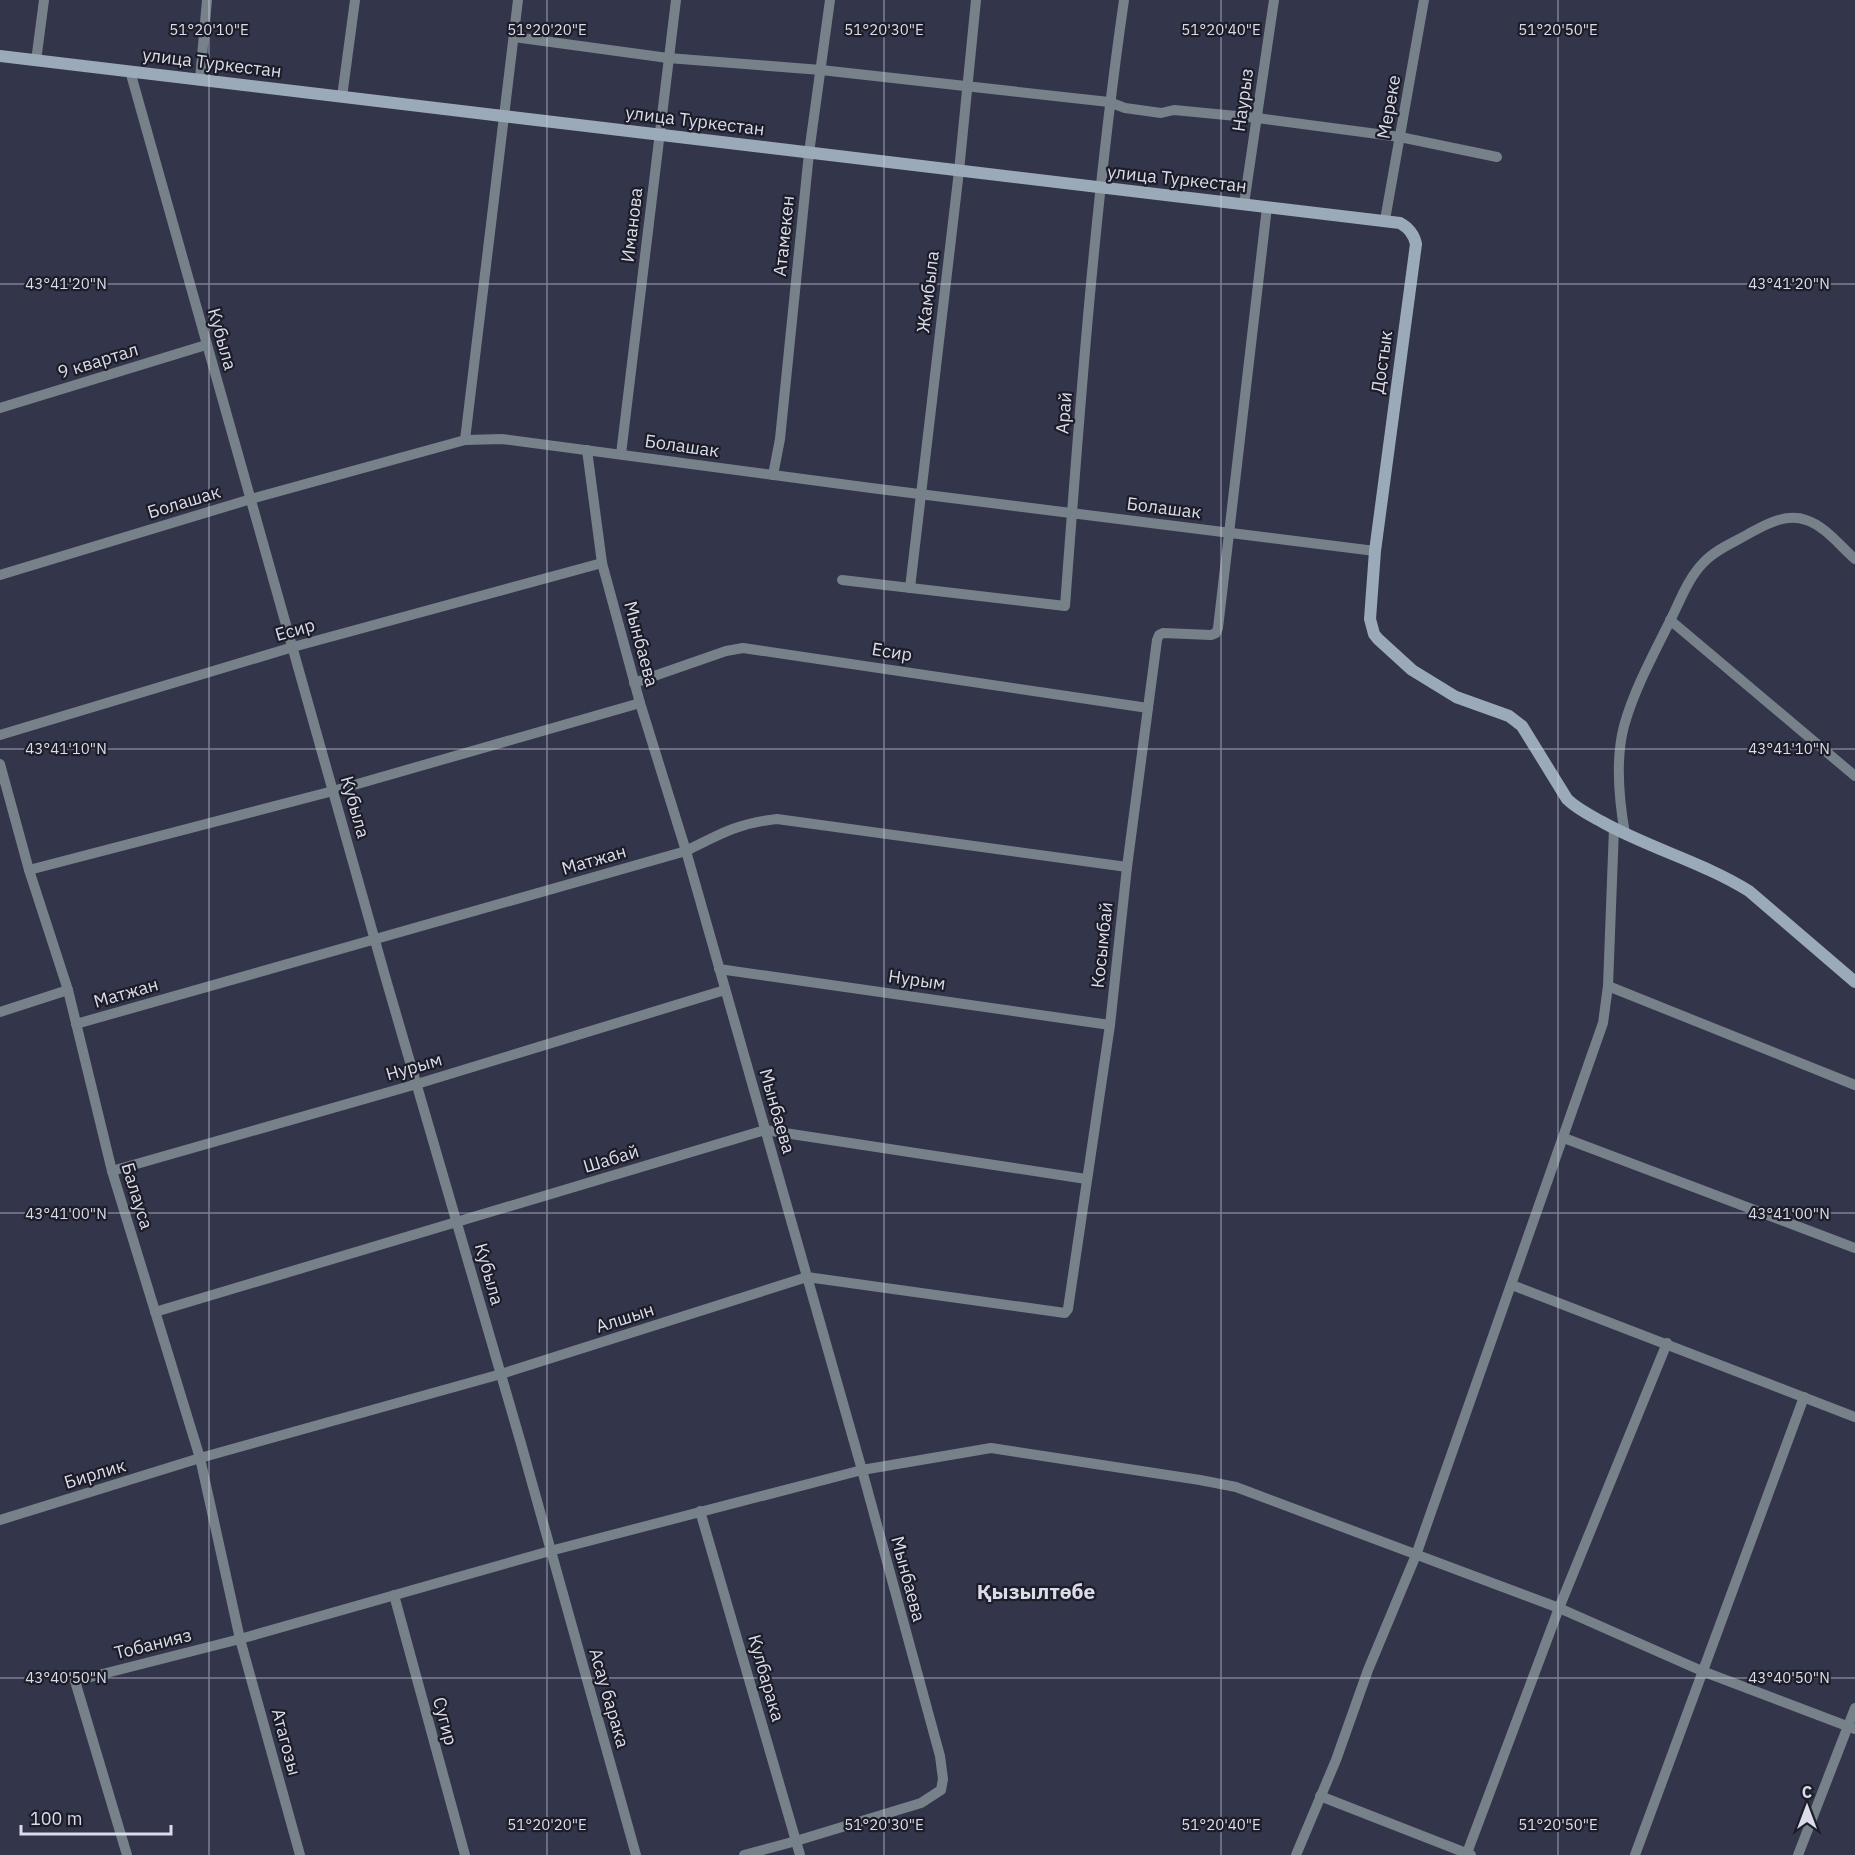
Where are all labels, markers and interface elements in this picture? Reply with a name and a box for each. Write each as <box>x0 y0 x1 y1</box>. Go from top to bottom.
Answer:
text: 51°20'10"E <box>169 20 249 39</box>
text: 51°20'20"E <box>507 20 587 39</box>
text: 51°20'30"E <box>844 20 924 39</box>
text: 51°20'40"E <box>1181 20 1261 39</box>
text: 51°20'50"E <box>1518 20 1598 39</box>
street label: улица Туркестан <box>141 43 283 82</box>
street label: Наурыз <box>1227 67 1258 133</box>
street label: Мереке <box>1372 73 1405 141</box>
street label: улица Туркестан <box>624 101 766 140</box>
street label: улица Туркестан <box>1106 160 1248 197</box>
street label: Иманова <box>616 186 648 264</box>
street label: Атамекен <box>768 194 799 278</box>
street label: Жамбыла <box>911 249 944 334</box>
text: 43°41'20"N <box>25 274 107 293</box>
text: 43°41'20"N <box>1748 274 1830 293</box>
street label: Кубыла <box>203 305 242 373</box>
street label: Достык <box>1366 329 1397 395</box>
street label: 9 квартал <box>55 337 141 384</box>
street label: Арай <box>1050 391 1077 435</box>
street label: Болашак <box>643 429 721 462</box>
street label: Болашак <box>145 480 223 524</box>
street label: Болашак <box>1125 492 1203 524</box>
street label: Мынбаева <box>619 599 664 689</box>
street label: Есир <box>272 613 317 646</box>
street label: Есир <box>870 637 914 666</box>
text: 43°41'10"N <box>25 739 107 758</box>
text: 43°41'10"N <box>1748 739 1830 758</box>
street label: Кубыла <box>336 773 375 841</box>
street label: Матжан <box>559 839 629 880</box>
street label: Косымбай <box>1086 901 1117 989</box>
street label: Нурым <box>887 964 947 995</box>
street label: Матжан <box>91 972 161 1013</box>
street label: Нурым <box>383 1048 445 1086</box>
street label: Мынбаева <box>754 1066 801 1156</box>
street label: Шабай <box>580 1139 642 1178</box>
street label: Балауса <box>116 1160 159 1232</box>
text: 43°41'00"N <box>25 1204 107 1223</box>
text: 43°41'00"N <box>1748 1204 1830 1223</box>
street label: Кубыла <box>470 1240 509 1308</box>
street label: Алшын <box>593 1297 657 1338</box>
street label: Бирлик <box>61 1453 128 1494</box>
street label: Мынбаева <box>886 1534 931 1624</box>
district label: Қызылтөбе <box>977 1577 1095 1605</box>
street label: Тобанияз <box>112 1623 194 1664</box>
street label: Кулбарака <box>743 1632 790 1724</box>
street label: Асау барака <box>584 1645 635 1751</box>
text: 43°40'50"N <box>25 1668 107 1687</box>
text: 43°40'50"N <box>1748 1668 1830 1687</box>
street label: Сугир <box>428 1694 463 1748</box>
street label: Атагозы <box>267 1706 306 1778</box>
north arrow <box>1777 1777 1837 1837</box>
text: С <box>1802 1782 1812 1802</box>
scale bar <box>21 1798 171 1836</box>
text: 100 m <box>30 1807 82 1830</box>
text: 51°20'20"E <box>507 1815 587 1834</box>
text: 51°20'30"E <box>844 1815 924 1834</box>
text: 51°20'40"E <box>1181 1815 1261 1834</box>
text: 51°20'50"E <box>1518 1815 1598 1834</box>

